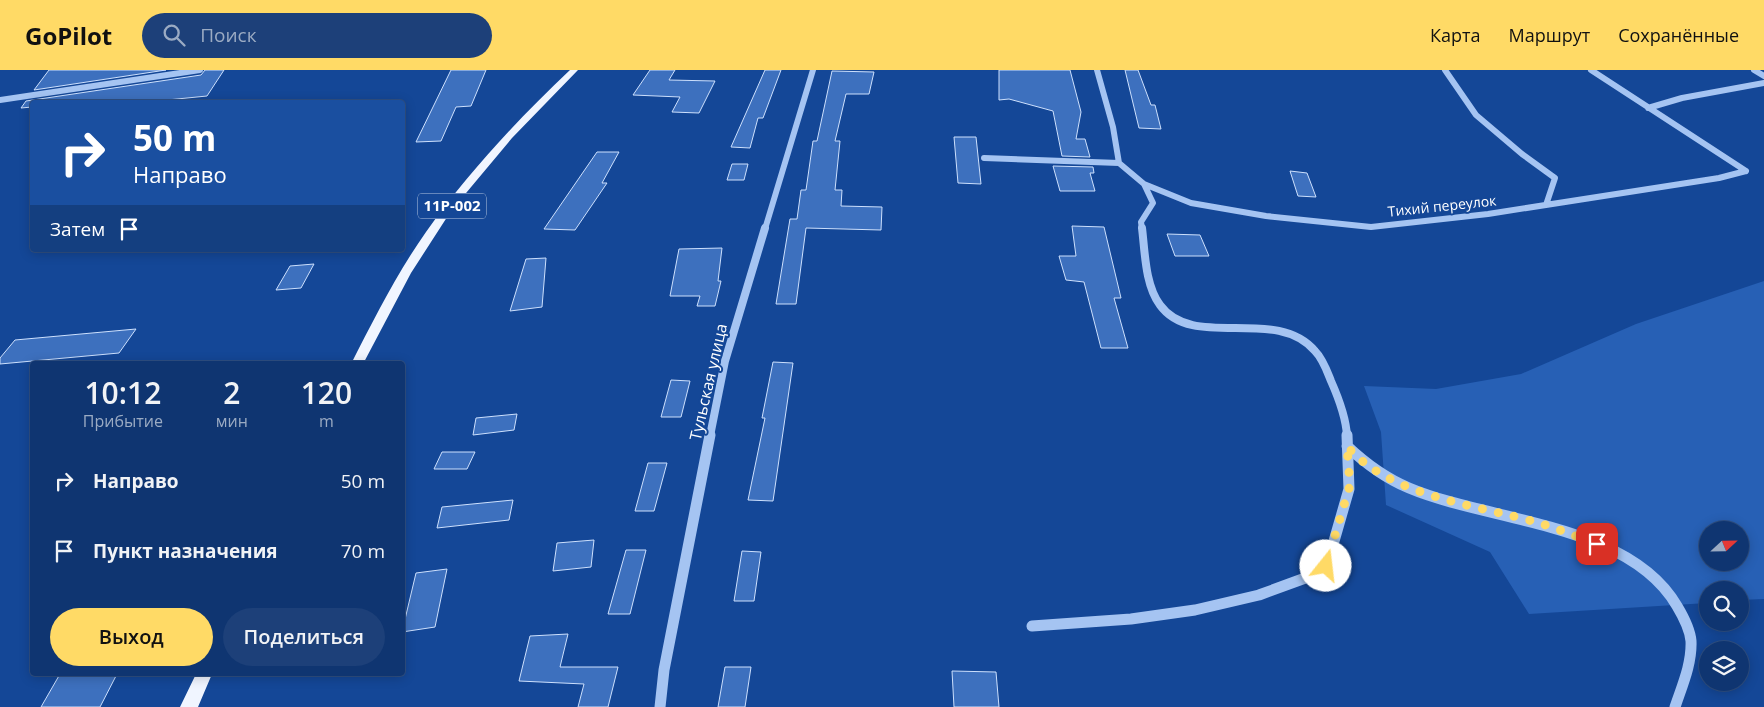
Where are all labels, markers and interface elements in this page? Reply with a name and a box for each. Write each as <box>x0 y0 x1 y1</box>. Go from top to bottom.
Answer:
search box <box>142 13 492 58</box>
text: GoPilot <box>25 19 112 52</box>
icon: search <box>160 21 188 49</box>
text: Поиск <box>200 22 257 48</box>
text: Карта <box>1430 23 1480 47</box>
text: Маршрут <box>1508 23 1590 47</box>
text: Сохранённые <box>1618 23 1739 47</box>
text: 50 m <box>133 114 216 161</box>
icon: right <box>50 120 115 185</box>
text: Направо <box>133 159 227 189</box>
street label: Тихий переулок <box>1387 190 1498 221</box>
road number: 11Р-002 <box>418 194 486 218</box>
icon: arrive <box>115 215 143 243</box>
text: Затем <box>50 216 105 242</box>
street label: Тульская улица <box>684 321 732 443</box>
text: 10:12 <box>84 372 161 413</box>
text: 2 <box>223 372 240 413</box>
text: 120 <box>301 372 352 413</box>
text: Прибытие <box>83 410 163 432</box>
text: мин <box>216 410 248 432</box>
text: m <box>319 410 334 432</box>
icon: right <box>50 467 78 495</box>
text: Направо <box>93 468 179 494</box>
text: 50 m <box>341 468 385 494</box>
north arrow <box>1699 521 1749 571</box>
map controls <box>1699 521 1749 691</box>
pin <box>1576 523 1618 565</box>
icon: arrive <box>1583 530 1611 558</box>
icon: arrive <box>50 537 78 565</box>
text: Пункт назначения <box>93 538 278 564</box>
text: 70 m <box>341 538 385 564</box>
position arrow <box>1299 539 1351 591</box>
button: search <box>1699 581 1749 631</box>
button: Выход <box>50 608 213 666</box>
button: Поделиться <box>223 608 385 666</box>
button: layers <box>1699 641 1749 691</box>

